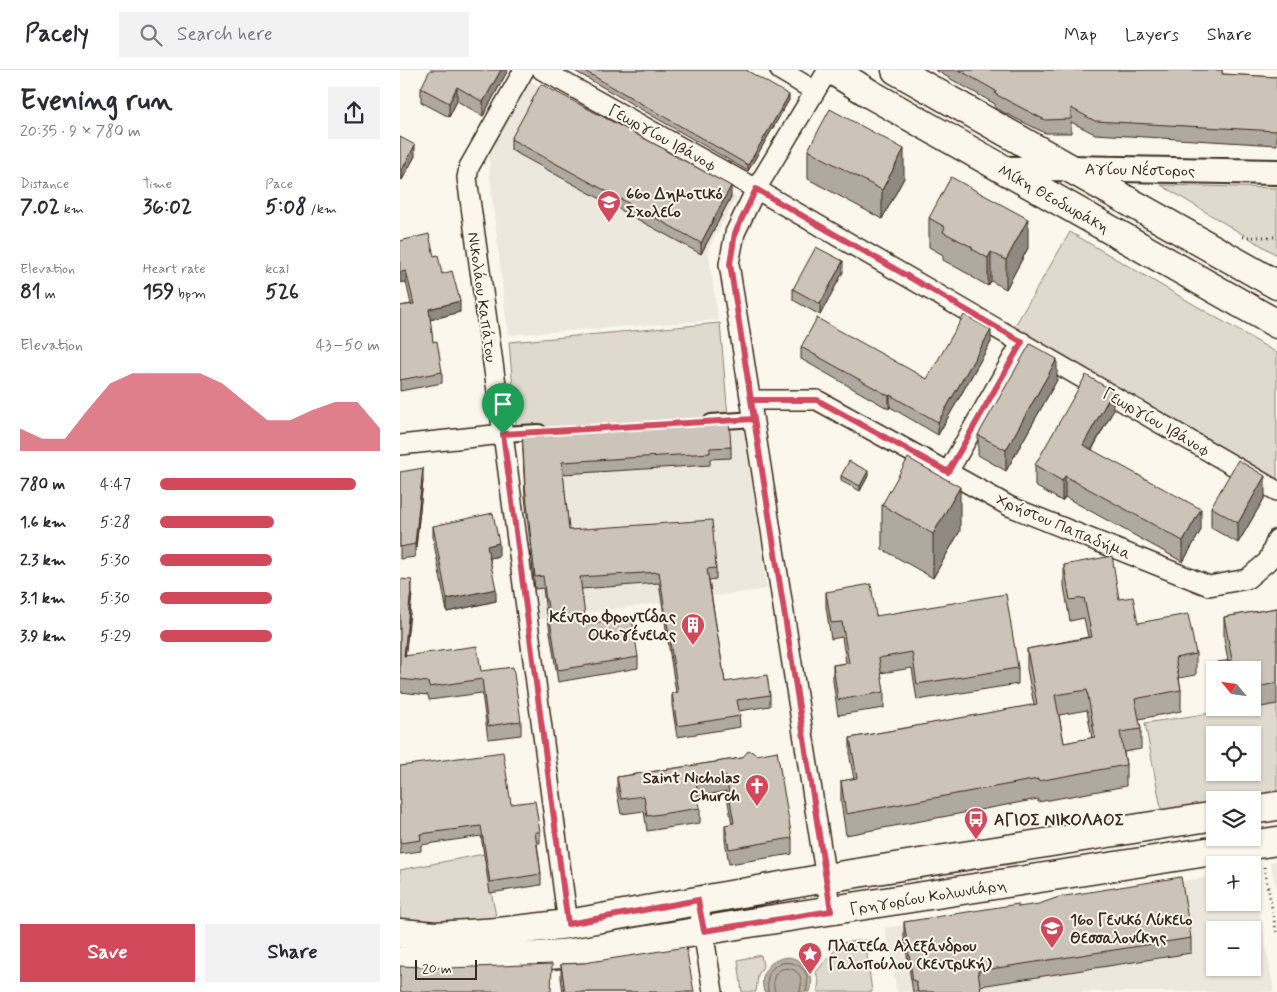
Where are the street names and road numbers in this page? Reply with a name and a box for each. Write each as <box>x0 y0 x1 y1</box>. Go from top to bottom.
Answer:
street label: Γεωργίου Ιβάνοφ <box>604 100 720 177</box>
street label: Αγίου Νέστορος <box>1085 158 1195 182</box>
street label: Μίκη Θεοδωράκη <box>994 160 1113 239</box>
street label: Νικολάου Καπάτου <box>462 231 501 364</box>
street label: Γεωργίου Ιβάνοφ <box>1099 383 1214 462</box>
street label: Χρήστου Παπαδήμα <box>993 489 1134 565</box>
street label: Γρηγορίου Κολωνιάρη <box>848 875 1008 920</box>

